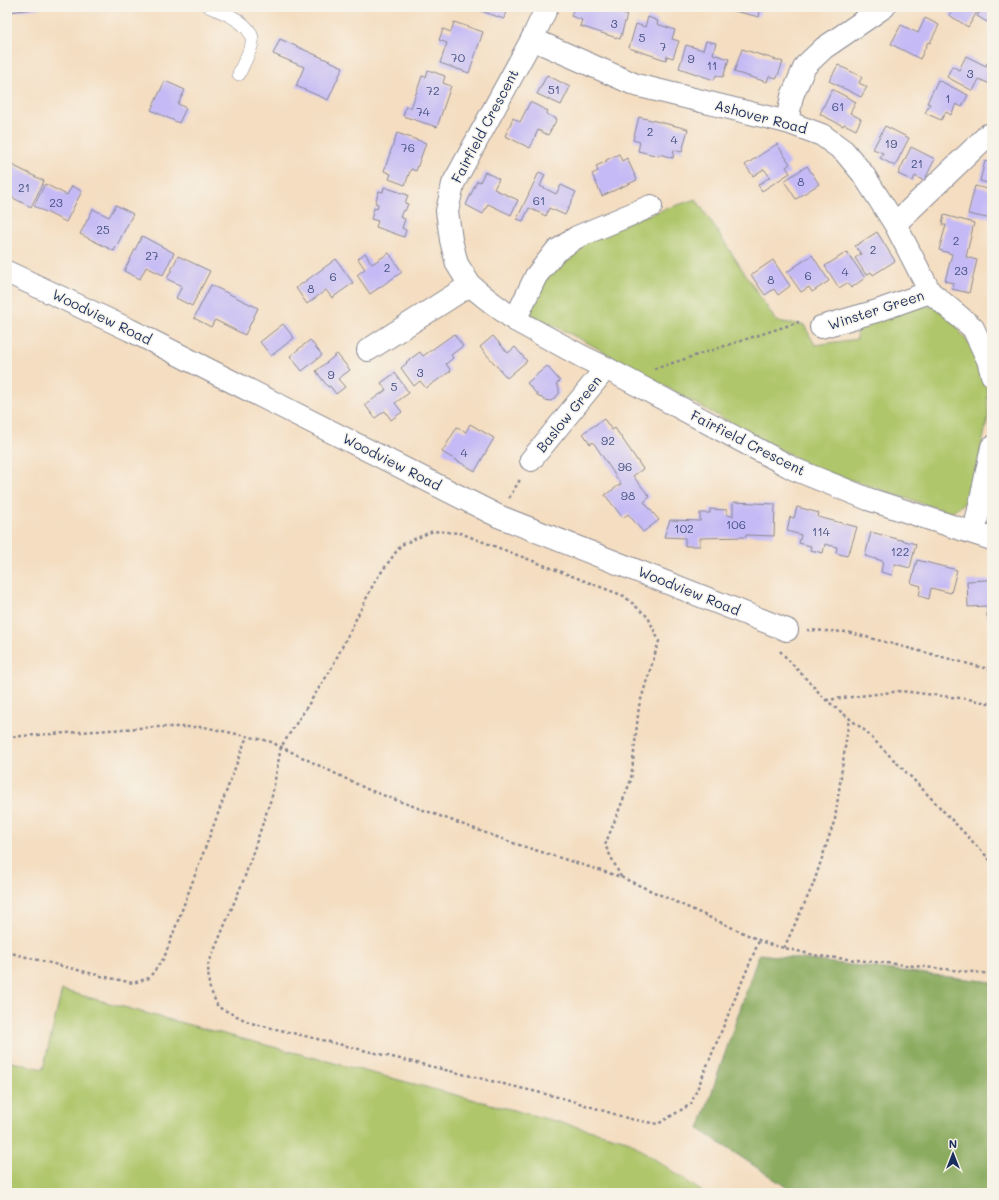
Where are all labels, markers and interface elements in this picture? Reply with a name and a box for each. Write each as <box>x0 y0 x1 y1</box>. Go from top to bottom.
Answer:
house number: 3 <box>610 15 618 31</box>
house number: 5 <box>639 29 646 45</box>
house number: 7 <box>660 38 667 54</box>
house number: 70 <box>451 49 466 65</box>
house number: 9 <box>687 50 695 66</box>
house number: 11 <box>707 57 717 73</box>
street label: Fairfield Crescent <box>446 65 523 186</box>
house number: 3 <box>966 65 974 81</box>
house number: 51 <box>548 81 560 97</box>
house number: 72 <box>426 82 440 98</box>
house number: 1 <box>945 90 951 106</box>
street label: Ashover Road <box>713 95 810 138</box>
house number: 61 <box>832 98 844 114</box>
house number: 74 <box>416 103 430 119</box>
house number: 2 <box>647 123 653 139</box>
house number: 4 <box>670 131 678 147</box>
house number: 19 <box>885 135 897 151</box>
house number: 76 <box>401 139 415 155</box>
house number: 21 <box>911 155 923 171</box>
house number: 8 <box>797 173 805 189</box>
house number: 21 <box>18 179 30 195</box>
house number: 61 <box>533 192 545 208</box>
house number: 23 <box>49 194 63 210</box>
house number: 25 <box>96 221 110 237</box>
house number: 2 <box>953 232 959 248</box>
house number: 2 <box>870 241 876 257</box>
house number: 27 <box>145 247 159 263</box>
house number: 2 <box>384 259 390 275</box>
house number: 23 <box>954 262 968 278</box>
house number: 4 <box>841 263 849 279</box>
house number: 6 <box>804 267 812 283</box>
house number: 6 <box>329 268 337 284</box>
house number: 8 <box>767 271 775 287</box>
house number: 8 <box>307 280 315 296</box>
street label: Woodview Road <box>49 284 155 349</box>
street label: Winster Green <box>825 285 926 334</box>
house number: 3 <box>416 364 424 380</box>
house number: 9 <box>327 366 335 382</box>
street label: Baslow Green <box>532 371 606 456</box>
house number: 5 <box>391 378 398 394</box>
street label: Fairfield Crescent <box>688 405 809 480</box>
street label: Woodview Road <box>340 428 445 495</box>
house number: 92 <box>601 432 615 448</box>
house number: 4 <box>460 444 468 460</box>
house number: 96 <box>618 458 632 474</box>
house number: 98 <box>621 487 635 503</box>
house number: 106 <box>726 516 746 532</box>
house number: 102 <box>674 520 694 536</box>
house number: 114 <box>812 523 830 539</box>
house number: 122 <box>891 543 909 559</box>
street label: Woodview Road <box>635 561 743 620</box>
north arrow <box>933 1134 973 1174</box>
text: N <box>949 1136 957 1151</box>

